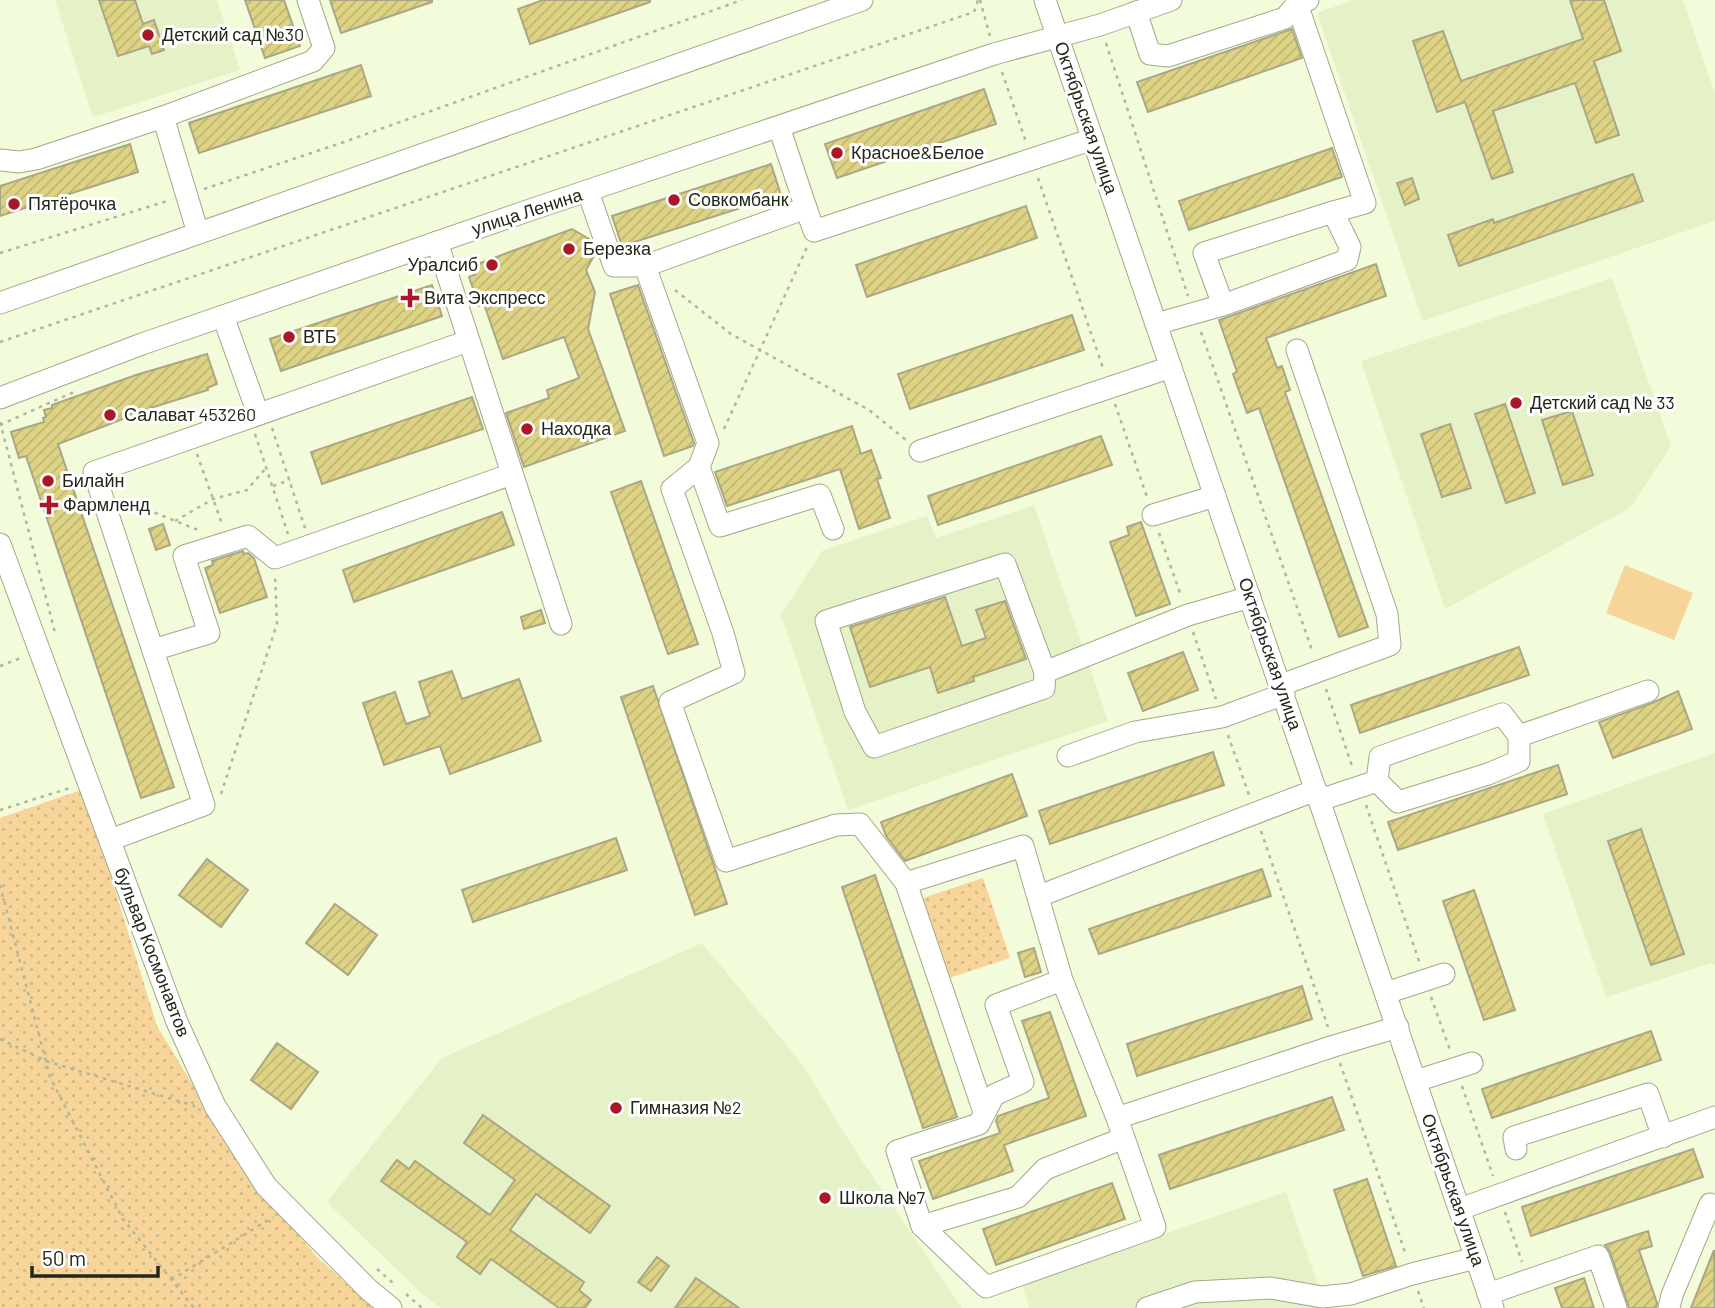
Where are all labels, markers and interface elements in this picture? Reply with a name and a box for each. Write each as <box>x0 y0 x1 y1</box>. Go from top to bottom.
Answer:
place label: Детский сад №30 <box>162 23 304 45</box>
marker: Детский сад №30 <box>140 27 156 43</box>
street label: Октябрьская улица <box>1051 39 1124 198</box>
place label: Красное&Белое <box>851 141 984 163</box>
marker: Красное&Белое <box>829 145 845 161</box>
street label: улица Ленина <box>469 183 586 239</box>
place label: Совкомбанк <box>688 188 789 210</box>
place label: Пятёрочка <box>28 192 117 214</box>
marker: Совкомбанк <box>666 192 682 208</box>
marker: Пятёрочка <box>6 196 22 212</box>
place label: Березка <box>583 237 652 259</box>
marker: Березка <box>561 241 577 257</box>
place label: Уралсиб <box>407 253 478 275</box>
marker: Уралсиб <box>484 257 500 273</box>
place label: Вита Экспресс <box>424 286 546 308</box>
marker: Вита Экспресс <box>402 290 418 306</box>
place label: ВТБ <box>303 325 337 347</box>
marker: ВТБ <box>281 329 297 345</box>
place label: Детский сад № 33 <box>1530 391 1675 413</box>
marker: Детский сад № 33 <box>1508 395 1524 411</box>
place label: Салават 453260 <box>124 403 256 425</box>
marker: Салават 453260 <box>102 407 118 423</box>
place label: Находка <box>541 417 612 439</box>
marker: Находка <box>519 421 535 437</box>
place label: Билайн <box>62 469 124 491</box>
marker: Билайн <box>40 473 56 489</box>
place label: Фармленд <box>63 493 151 515</box>
marker: Фармленд <box>41 497 57 513</box>
street label: Октябрьская улица <box>1235 575 1308 734</box>
street label: бульвар Космонавтов <box>110 864 195 1040</box>
place label: Гимназия №2 <box>630 1096 742 1118</box>
marker: Гимназия №2 <box>608 1100 624 1116</box>
street label: Октябрьская улица <box>1418 1111 1491 1270</box>
place label: Школа №7 <box>839 1186 926 1208</box>
marker: Школа №7 <box>817 1190 833 1206</box>
scale bar <box>32 1234 158 1278</box>
text: 50 m <box>42 1245 86 1270</box>

